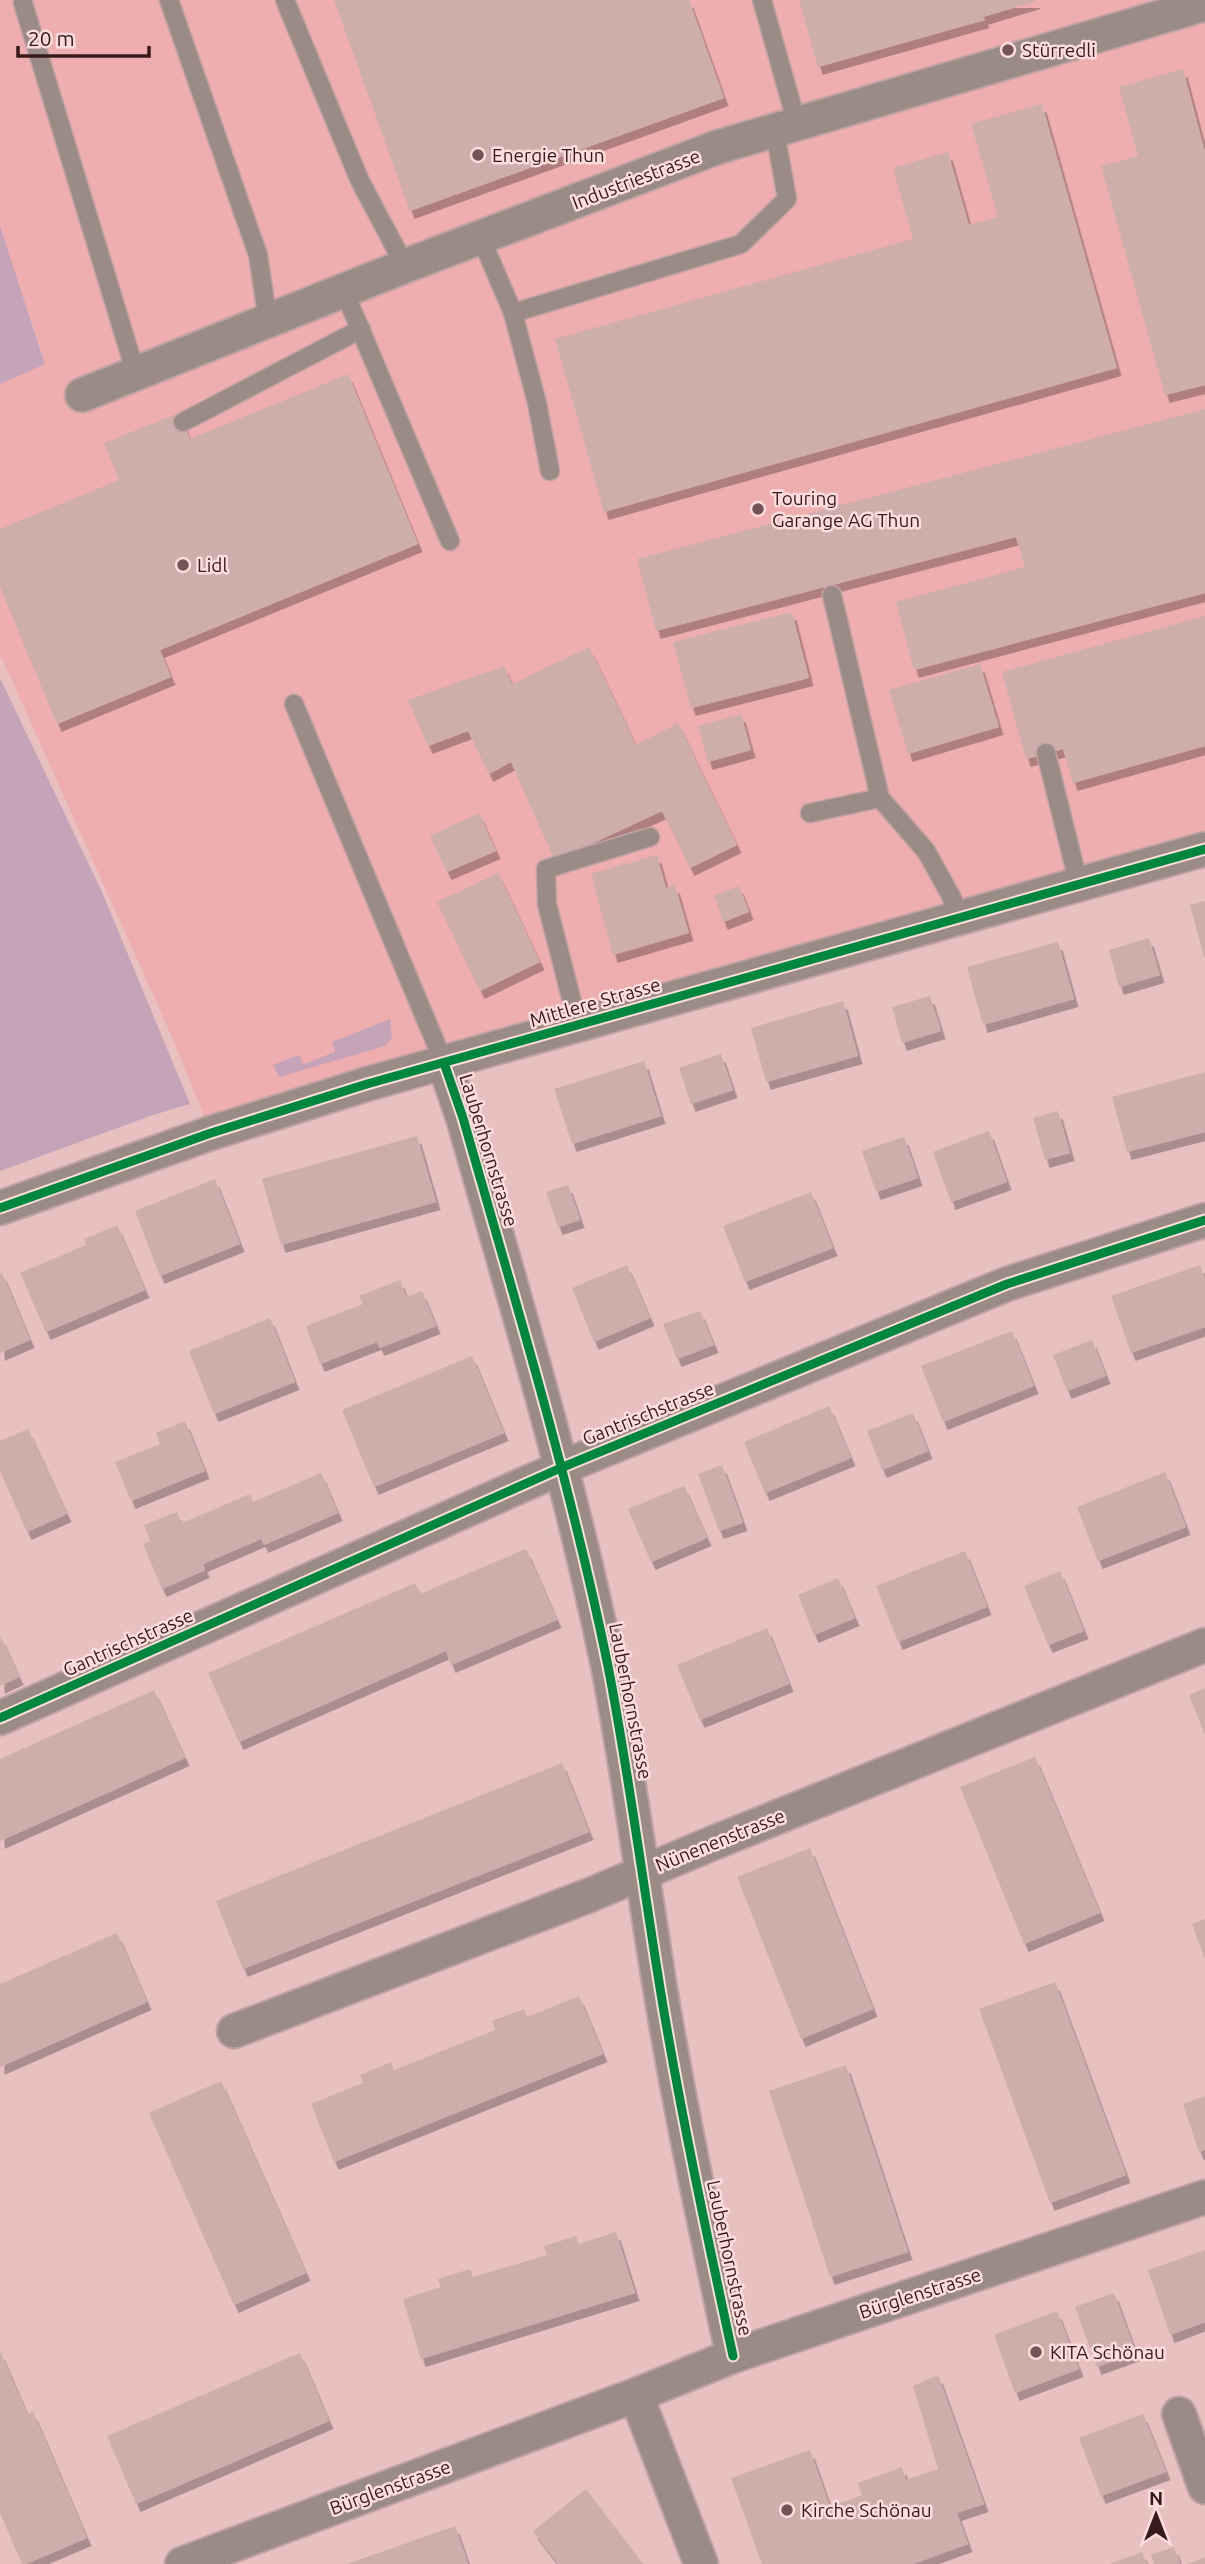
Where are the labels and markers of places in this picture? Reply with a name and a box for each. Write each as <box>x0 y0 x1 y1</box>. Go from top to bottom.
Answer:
place label: Stürredli <box>1022 39 1096 61</box>
marker: Stürredli <box>1000 42 1016 58</box>
place label: Energie Thun <box>492 144 605 166</box>
marker: Energie Thun <box>470 147 486 163</box>
place label: Touring Garange AG Thun <box>772 487 920 531</box>
marker: Touring Garange AG Thun <box>750 501 766 517</box>
place label: Lidl <box>197 554 227 576</box>
marker: Lidl <box>175 557 191 573</box>
place label: KITA Schönau <box>1050 2341 1165 2363</box>
marker: KITA Schönau <box>1028 2344 1044 2360</box>
place label: Kirche Schönau <box>801 2499 932 2521</box>
marker: Kirche Schönau <box>779 2502 795 2518</box>

